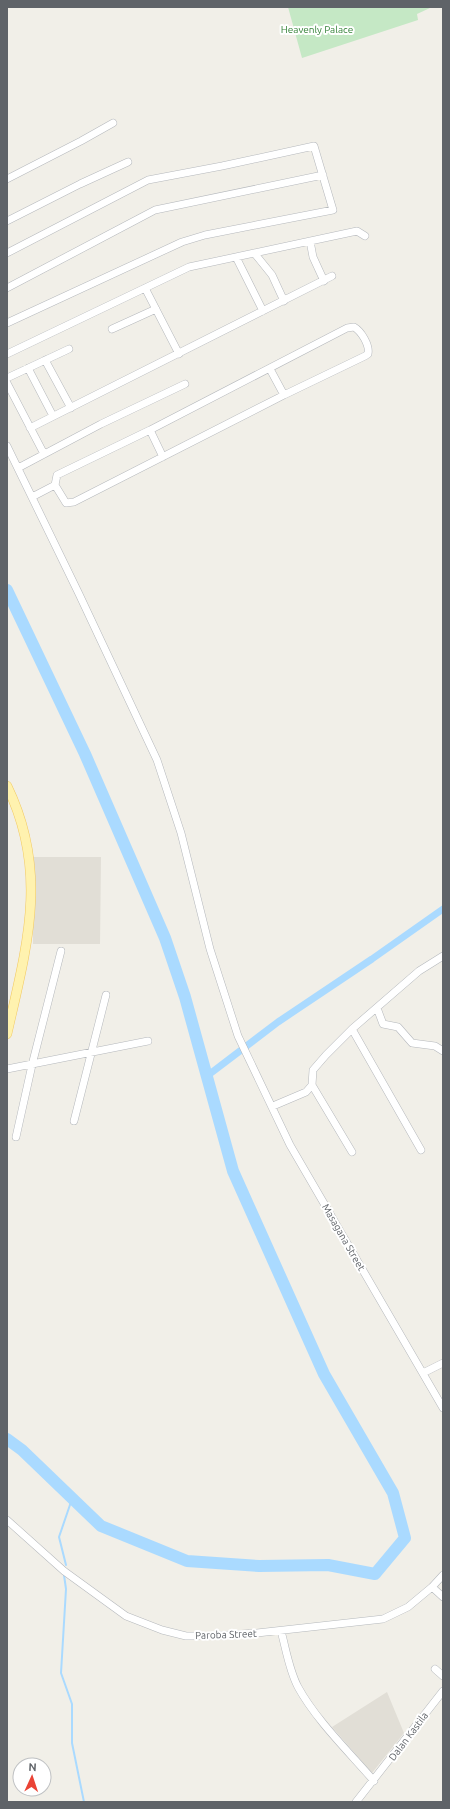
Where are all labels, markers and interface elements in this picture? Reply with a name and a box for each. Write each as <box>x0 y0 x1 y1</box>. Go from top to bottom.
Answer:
park label: Heavenly Palace <box>281 24 353 35</box>
street label: Masagana Street <box>320 1202 367 1273</box>
street label: Paroba Street <box>195 1628 257 1641</box>
street label: Dalan Kastila <box>387 1710 430 1763</box>
north arrow <box>12 1757 52 1797</box>
text: N <box>28 1761 37 1773</box>

